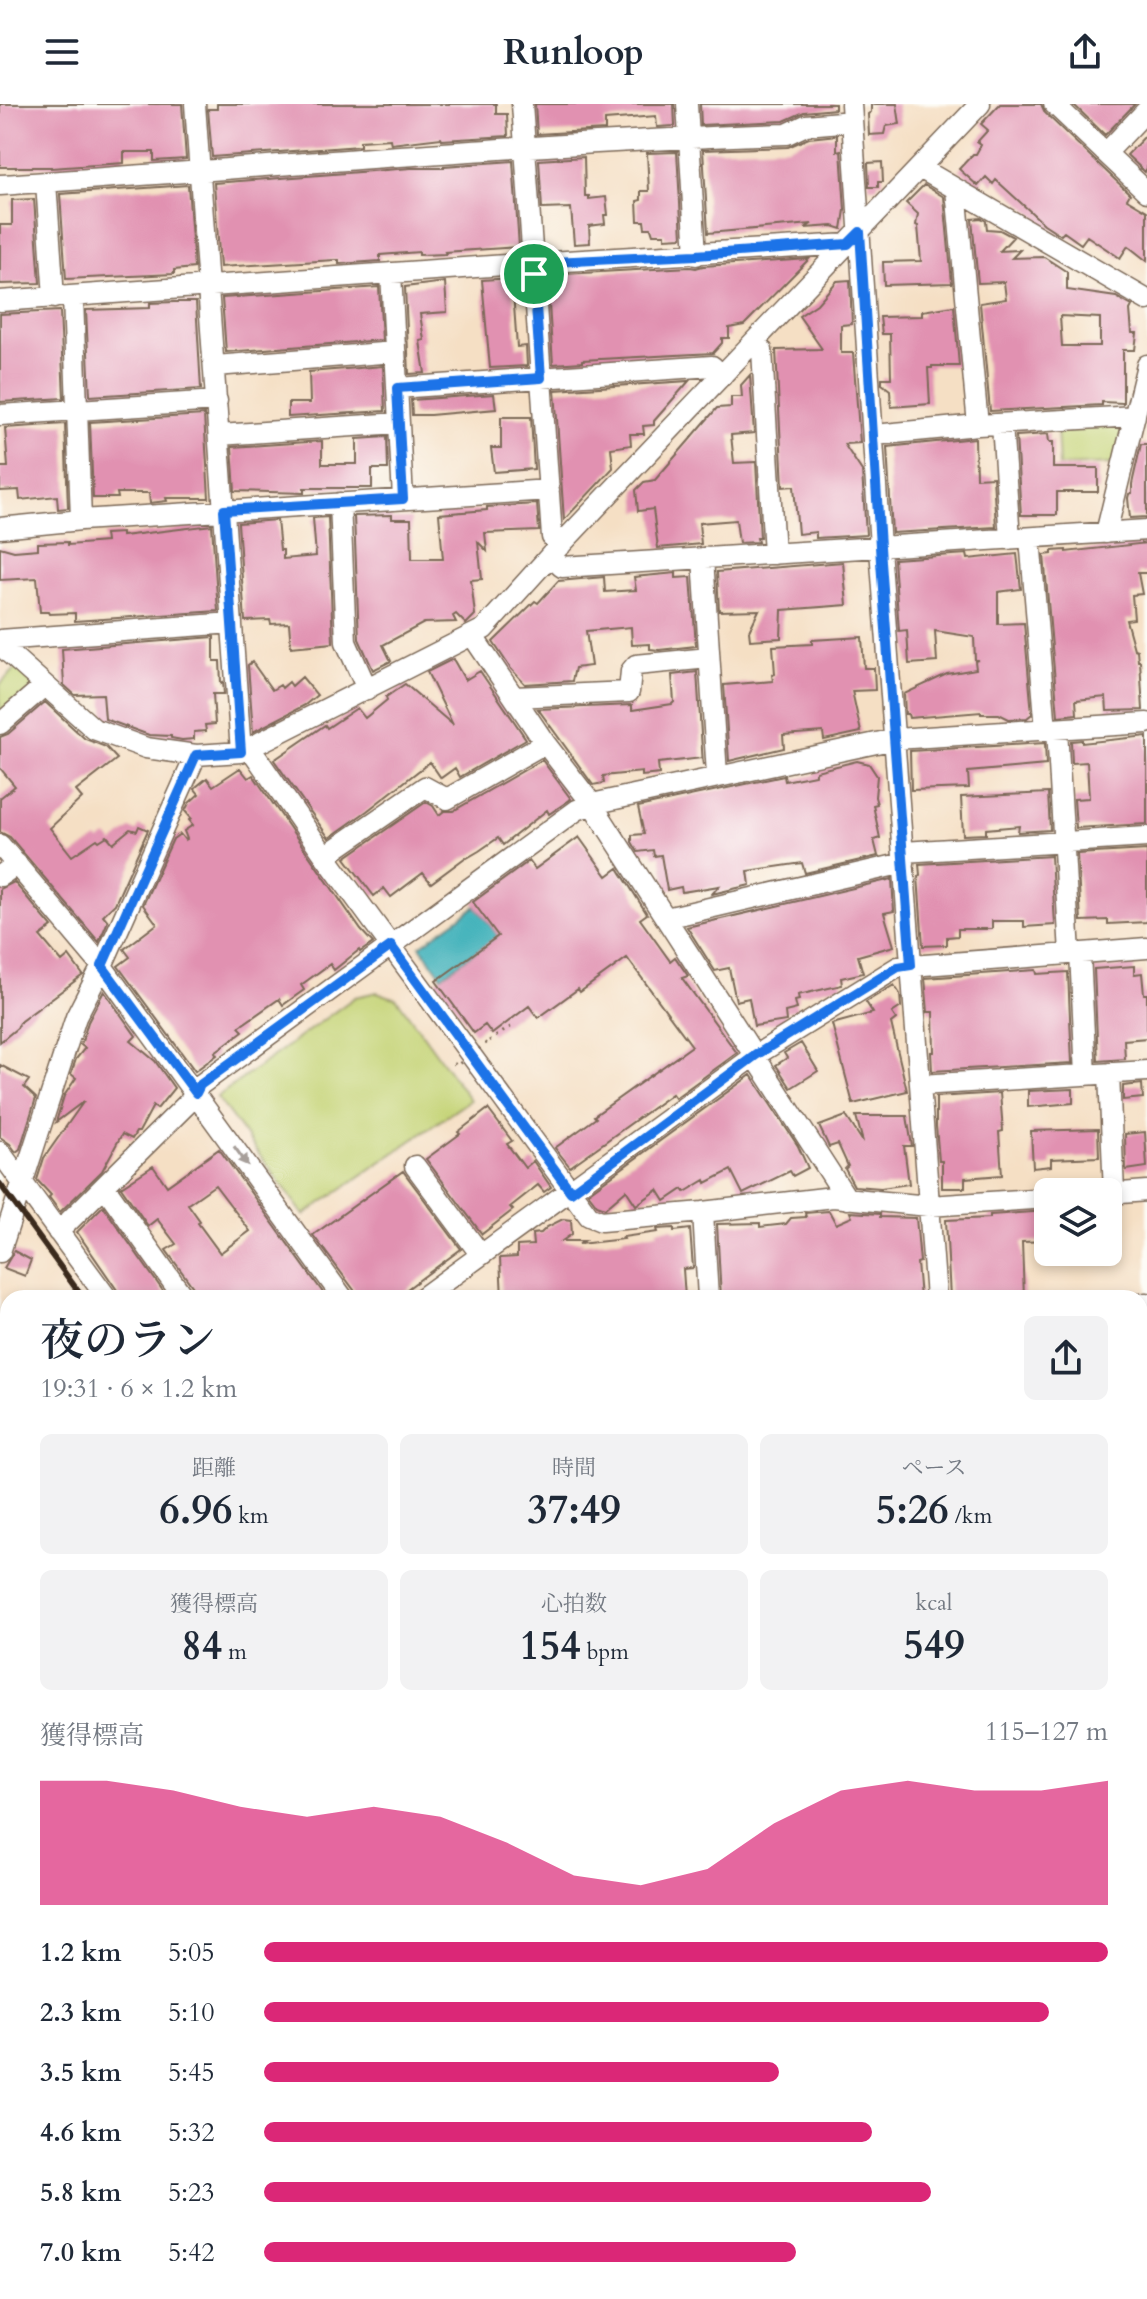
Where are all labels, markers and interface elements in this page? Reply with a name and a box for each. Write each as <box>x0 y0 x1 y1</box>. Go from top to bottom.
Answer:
text: Runloop <box>503 28 644 77</box>
icon: menu <box>40 30 84 74</box>
icon: share <box>1063 30 1107 74</box>
pin <box>500 240 568 308</box>
icon: arrive <box>512 252 556 296</box>
one-way arrow <box>233 1146 249 1167</box>
map controls <box>1034 1178 1122 1266</box>
button: layers <box>1034 1178 1122 1266</box>
text: 夜のラン <box>40 1311 216 1371</box>
button: share <box>1024 1316 1108 1400</box>
text: 19:31 · 6 × 1.2 km <box>40 1371 237 1406</box>
text: 距離 <box>192 1453 236 1483</box>
text: 時間 <box>552 1453 596 1483</box>
text: ペース <box>902 1453 966 1483</box>
text: 6.96 <box>159 1483 232 1538</box>
text: 37:49 <box>527 1483 621 1538</box>
text: 5:26 <box>876 1483 949 1538</box>
text: km <box>232 1501 269 1531</box>
text: /km <box>949 1501 992 1531</box>
text: kcal <box>916 1588 952 1618</box>
text: 獲得標高 <box>170 1589 258 1619</box>
text: 心拍数 <box>541 1589 607 1619</box>
text: 549 <box>903 1618 965 1673</box>
text: 84 <box>181 1619 222 1674</box>
text: 154 <box>519 1619 581 1674</box>
text: m <box>222 1637 247 1667</box>
text: bpm <box>581 1637 629 1667</box>
text: 115–127 m <box>985 1714 1108 1749</box>
text: 獲得標高 <box>40 1718 144 1753</box>
text: 1.2 km <box>40 1935 121 1970</box>
text: 5:05 <box>168 1935 215 1970</box>
text: 2.3 km <box>40 1995 121 2030</box>
text: 5:10 <box>168 1995 215 2030</box>
text: 3.5 km <box>40 2055 121 2090</box>
text: 5:45 <box>168 2055 215 2090</box>
text: 4.6 km <box>40 2115 121 2150</box>
text: 5:32 <box>168 2115 215 2150</box>
text: 5.8 km <box>40 2175 121 2210</box>
text: 5:23 <box>168 2175 215 2210</box>
text: 7.0 km <box>40 2235 121 2270</box>
text: 5:42 <box>168 2235 215 2270</box>

